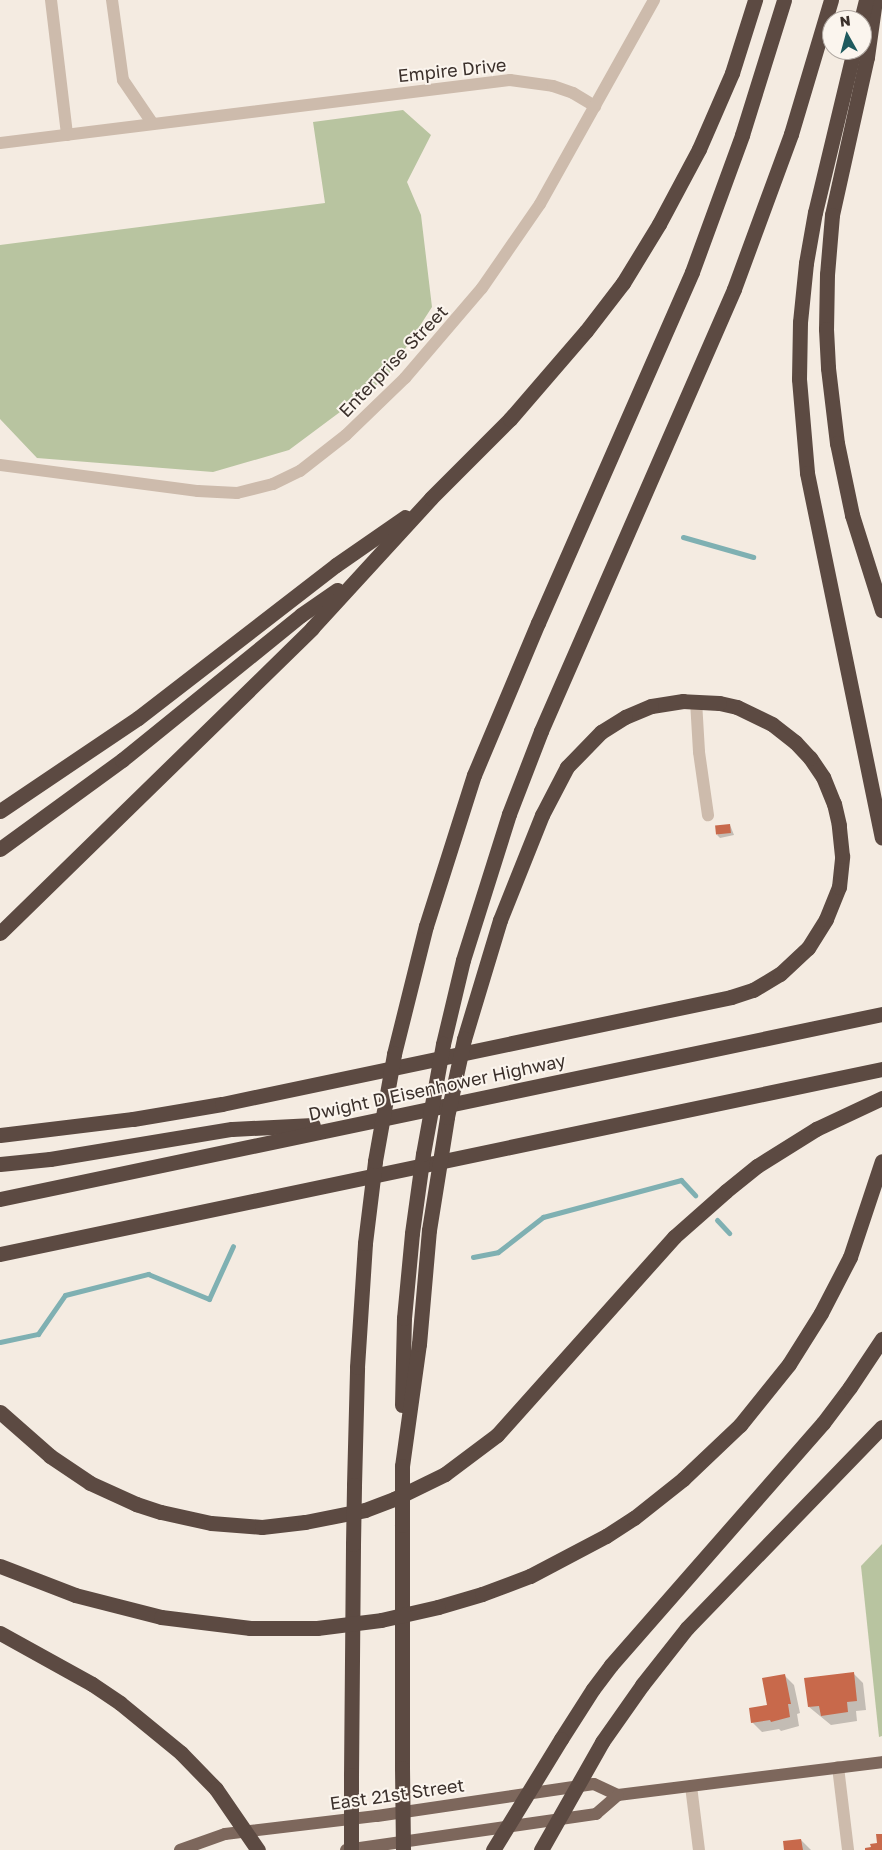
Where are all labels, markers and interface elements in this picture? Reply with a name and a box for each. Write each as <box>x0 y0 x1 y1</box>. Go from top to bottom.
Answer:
north arrow <box>822 10 872 60</box>
text: N <box>839 12 852 30</box>
street label: Empire Drive <box>397 54 507 86</box>
street label: Enterprise Street <box>334 301 452 421</box>
street label: Dwight D Eisenhower Highway <box>306 1049 568 1125</box>
street label: East 21st Street <box>328 1774 466 1814</box>

